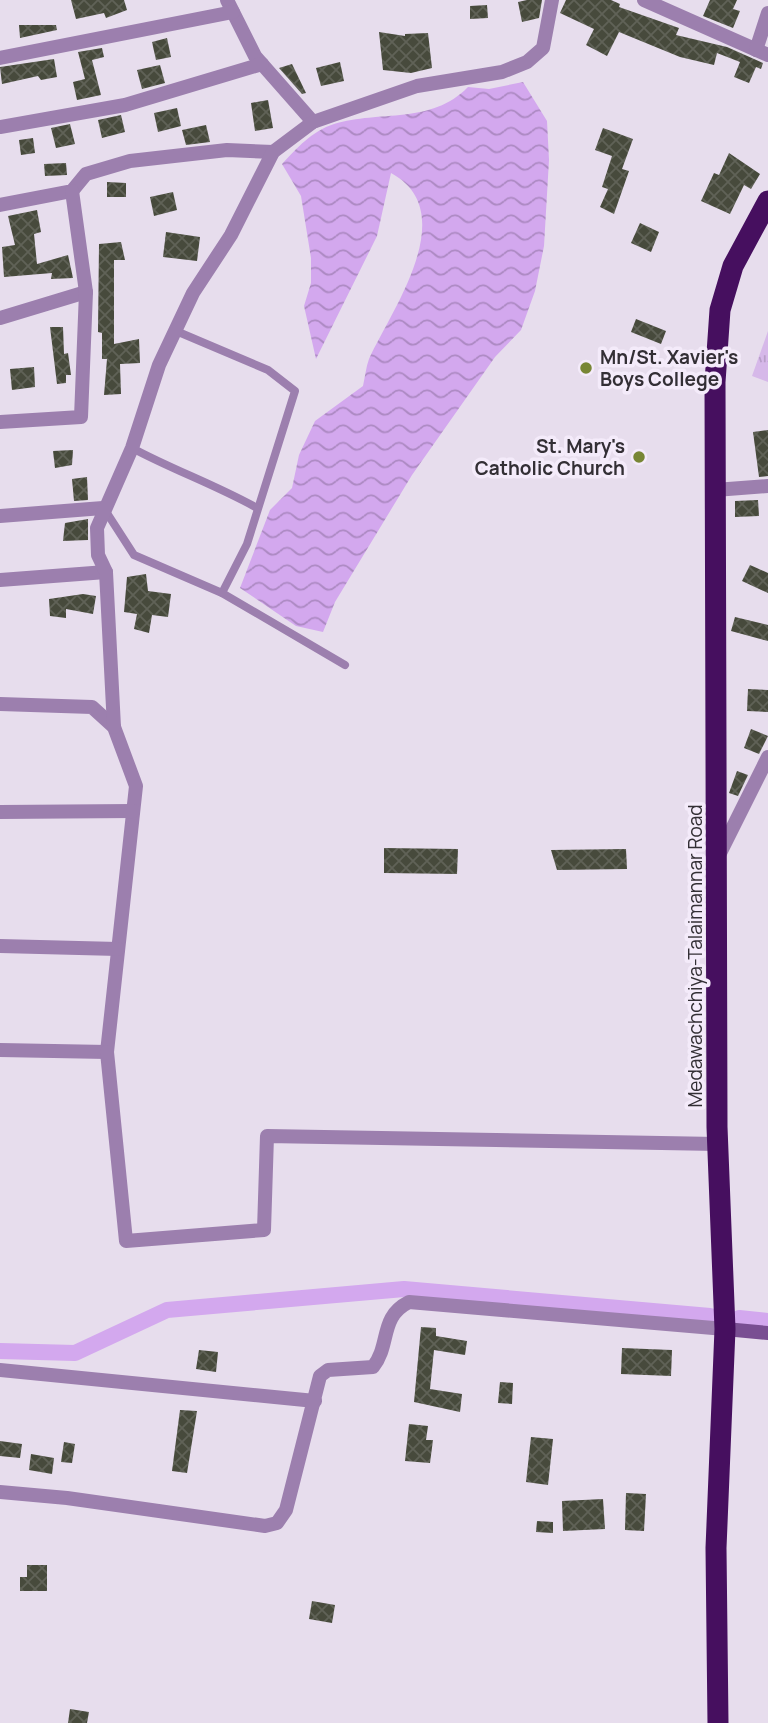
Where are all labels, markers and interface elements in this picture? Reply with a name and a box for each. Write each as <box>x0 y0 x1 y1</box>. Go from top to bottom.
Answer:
place label: Mn/St. Xavier's Boys College <box>600 344 738 392</box>
marker: Mn/St. Xavier's Boys College <box>578 360 594 376</box>
place label: St. Mary's Catholic Church <box>475 433 625 481</box>
marker: St. Mary's Catholic Church <box>631 449 647 465</box>
street label: Medawachchiya-Talaimannar Road <box>682 804 708 1108</box>

